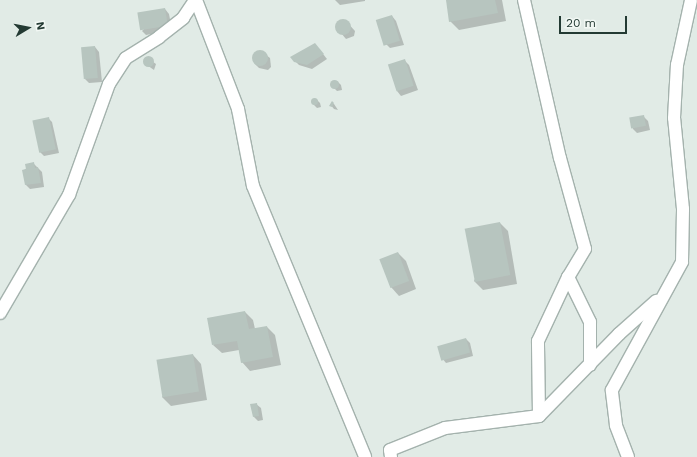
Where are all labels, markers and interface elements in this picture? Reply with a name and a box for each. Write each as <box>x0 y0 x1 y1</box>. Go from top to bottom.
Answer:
north arrow <box>8 8 48 48</box>
scale bar <box>561 8 629 34</box>
text: 20 m <box>566 16 596 30</box>
text: N <box>33 21 47 31</box>

